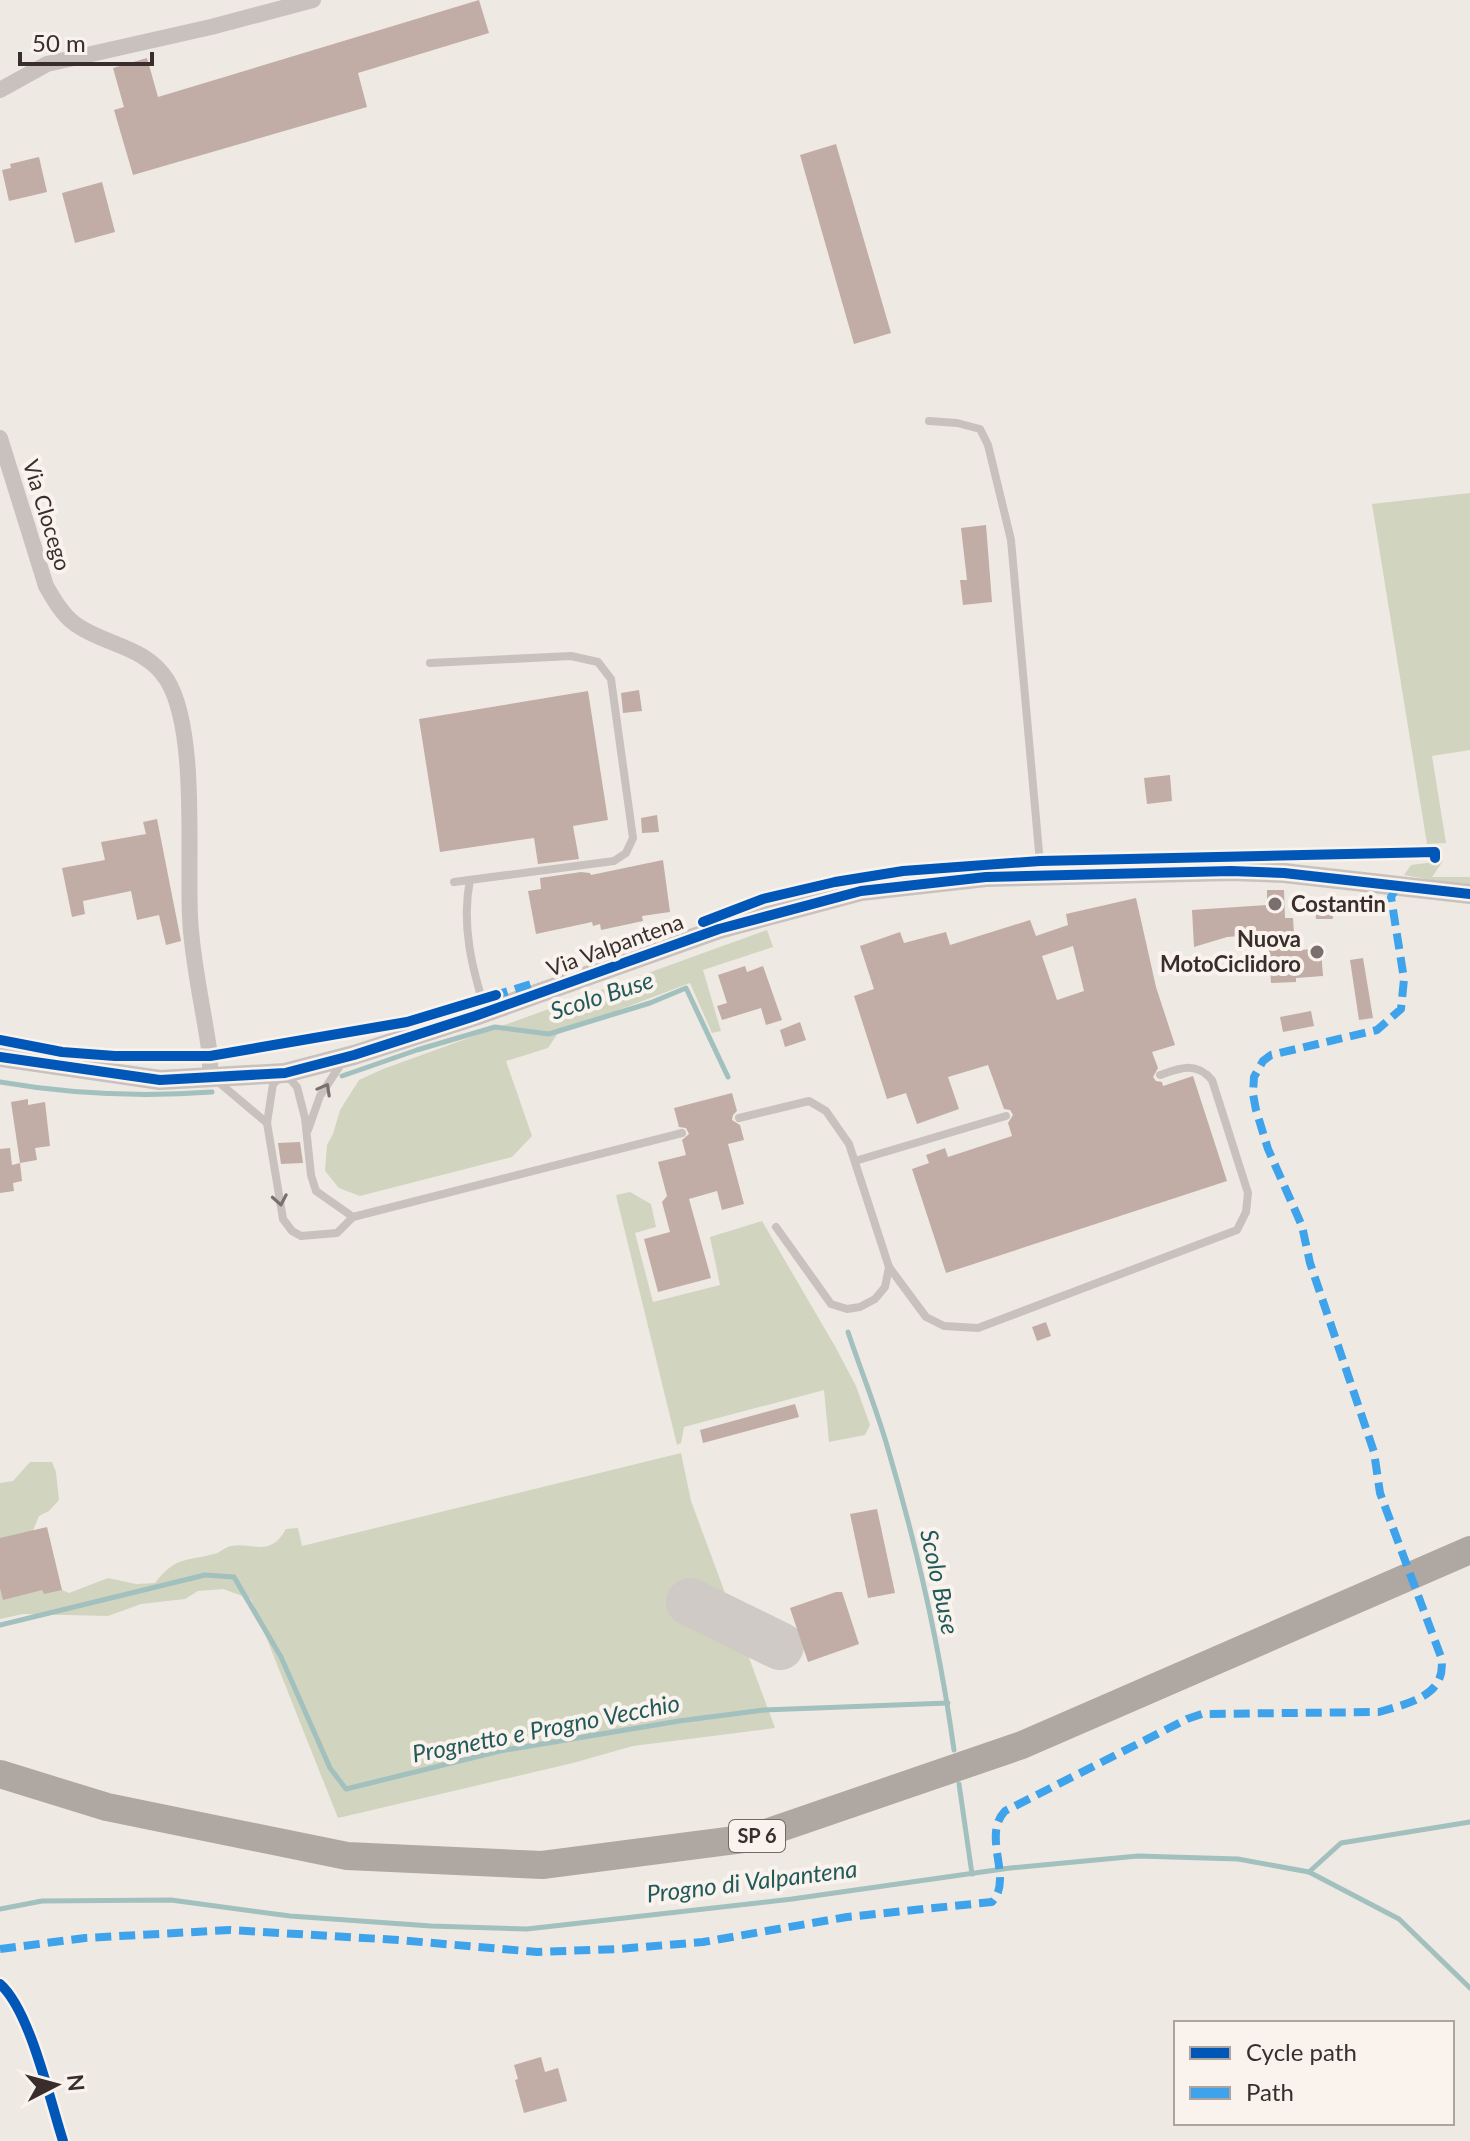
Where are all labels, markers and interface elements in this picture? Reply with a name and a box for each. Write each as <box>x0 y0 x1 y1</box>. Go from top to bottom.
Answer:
scale bar <box>20 16 152 66</box>
text: 50 m <box>32 28 86 57</box>
street label: Via Clocego <box>18 456 77 574</box>
place label: Costantin <box>1291 890 1386 917</box>
marker: Costantin <box>1266 895 1284 913</box>
street label: Via Valpantena <box>543 907 687 982</box>
place label: Nuova MotoCiclidoro <box>1160 925 1301 977</box>
marker: Nuova MotoCiclidoro <box>1308 943 1326 961</box>
water label: Scolo Buse <box>546 964 657 1025</box>
one-way arrow <box>315 1083 331 1098</box>
one-way arrow <box>271 1194 288 1207</box>
water label: Scolo Buse <box>915 1526 966 1637</box>
water label: Prognetto e Progno Vecchio <box>409 1687 682 1768</box>
road number: SP 6 <box>729 1820 785 1852</box>
water label: Progno di Valpantena <box>645 1853 859 1908</box>
legend <box>1174 2021 1454 2125</box>
text: Cycle path <box>1246 2037 1357 2066</box>
north arrow <box>16 2045 96 2125</box>
text: N <box>62 2073 91 2093</box>
text: Path <box>1246 2077 1294 2106</box>

